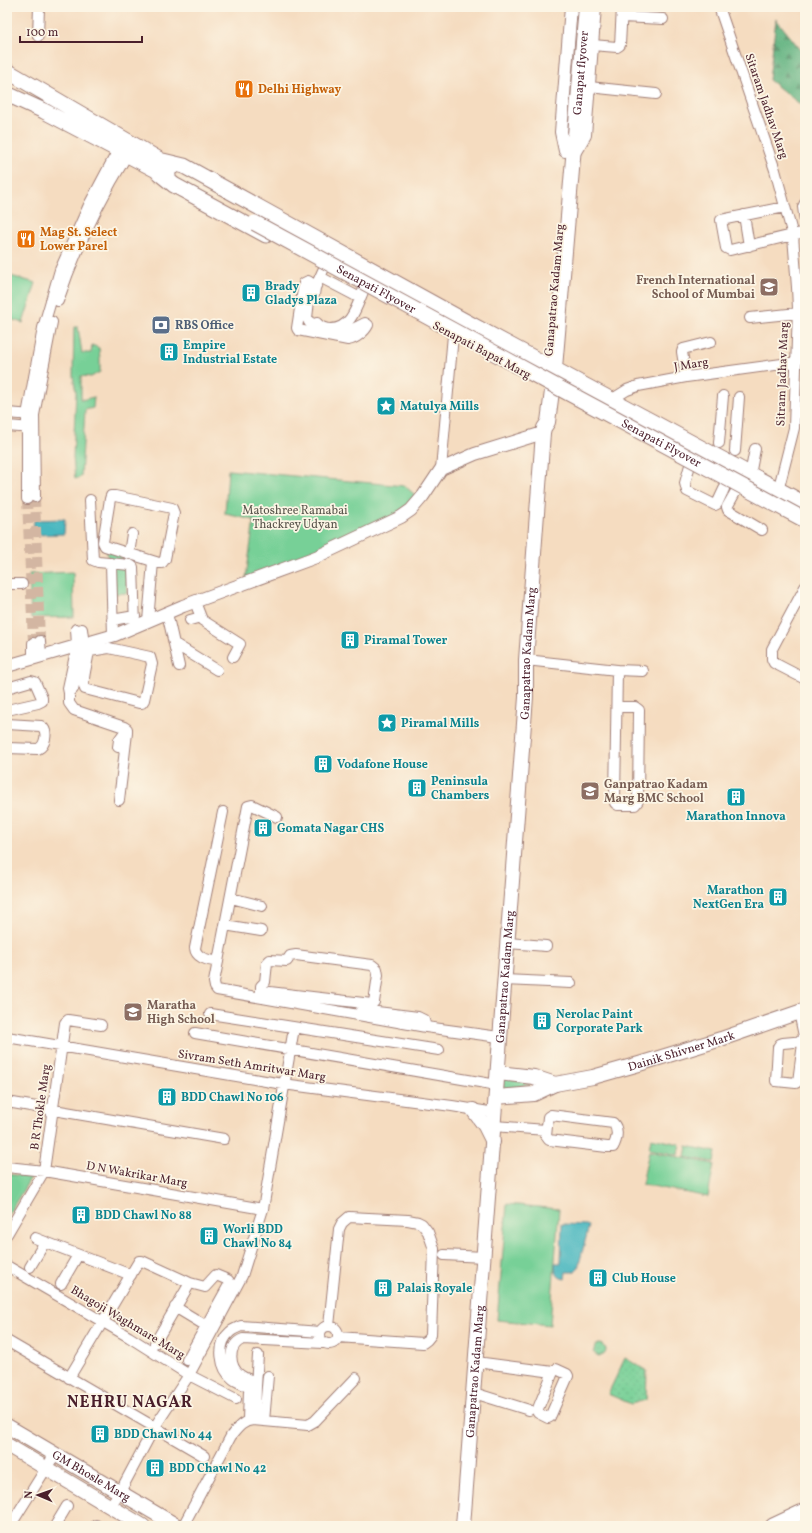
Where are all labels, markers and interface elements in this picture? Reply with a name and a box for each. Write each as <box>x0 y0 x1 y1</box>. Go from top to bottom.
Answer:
scale bar <box>20 18 142 44</box>
text: 100 m <box>26 25 59 41</box>
street label: Ganapat flyover <box>570 30 593 116</box>
street label: Sitaram Jadhav Marg <box>740 51 792 161</box>
restaurant icon: Delhi Highway <box>233 78 255 100</box>
place label: Delhi Highway <box>258 82 341 98</box>
street label: Ganapatrao Kadam Marg <box>541 223 569 357</box>
place label: Mag St. Select Lower Parel <box>40 225 118 255</box>
restaurant icon: Mag St. Select Lower Parel <box>15 228 37 250</box>
street label: Senapati Flyover <box>333 262 418 318</box>
place label: French International School of Mumbai <box>636 273 755 303</box>
school or university icon: French International School of Mumbai <box>758 276 780 298</box>
place label: Brady Gladys Plaza <box>265 279 338 309</box>
building icon: Brady Gladys Plaza <box>240 282 262 304</box>
bank icon: RBS Office <box>150 314 172 336</box>
place label: RBS Office <box>175 318 234 334</box>
street label: Senapati Bapat Marg <box>429 318 534 384</box>
street label: Sitram Jadhav Marg <box>773 321 793 427</box>
place label: Empire Industrial Estate <box>183 338 277 368</box>
building icon: Empire Industrial Estate <box>158 341 180 363</box>
street label: J Marg <box>673 354 710 376</box>
place icon: Matulya Mills <box>375 395 397 417</box>
place label: Matulya Mills <box>400 399 479 415</box>
street label: Senapati Flyover <box>618 416 704 472</box>
park label: Matoshree Ramabai Thackrey Udyan <box>242 503 348 533</box>
street label: Ganapatrao Kadam Marg <box>517 587 540 720</box>
building icon: Piramal Tower <box>339 629 361 651</box>
place label: Piramal Tower <box>364 633 448 649</box>
place icon: Piramal Mills <box>376 712 398 734</box>
place label: Piramal Mills <box>401 716 480 732</box>
building icon: Vodafone House <box>312 753 334 775</box>
place label: Vodafone House <box>337 757 428 773</box>
place label: Peninsula Chambers <box>431 774 490 804</box>
building icon: Peninsula Chambers <box>406 777 428 799</box>
place label: Ganpatrao Kadam Marg BMC School <box>604 777 708 807</box>
school or university icon: Ganpatrao Kadam Marg BMC School <box>579 780 601 802</box>
building icon: Marathon Innova <box>725 786 747 808</box>
place label: Marathon Innova <box>686 809 786 825</box>
building icon: Gomata Nagar CHS <box>252 817 274 839</box>
place label: Gomata Nagar CHS <box>277 821 384 837</box>
place label: Marathon NextGen Era <box>693 883 764 913</box>
building icon: Marathon NextGen Era <box>767 886 789 908</box>
street label: Ganapatrao Kadam Marg <box>493 910 519 1044</box>
place label: Maratha High School <box>147 998 215 1028</box>
school or university icon: Maratha High School <box>122 1001 144 1023</box>
place label: Nerolac Paint Corporate Park <box>556 1007 644 1037</box>
building icon: Nerolac Paint Corporate Park <box>531 1010 553 1032</box>
street label: Dainik Shivner Mark <box>626 1028 738 1076</box>
street label: Sivram Seth Amritwar Marg <box>177 1046 327 1086</box>
street label: B R Thokle Marg <box>27 1063 55 1151</box>
building icon: BDD Chawl No 106 <box>156 1086 178 1108</box>
place label: BDD Chawl No 106 <box>181 1090 284 1106</box>
street label: D N Wakrikar Marg <box>85 1158 189 1192</box>
building icon: BDD Chawl No 88 <box>70 1204 92 1226</box>
place label: BDD Chawl No 88 <box>95 1208 192 1224</box>
place label: Worli BDD Chawl No 84 <box>223 1222 292 1252</box>
building icon: Worli BDD Chawl No 84 <box>198 1225 220 1247</box>
building icon: Club House <box>587 1267 609 1289</box>
place label: Club House <box>612 1271 676 1287</box>
building icon: Palais Royale <box>372 1277 394 1299</box>
place label: Palais Royale <box>397 1281 472 1297</box>
street label: Bhagoji Waghmare Marg <box>67 1282 188 1363</box>
street label: Ganapatrao Kadam Marg <box>463 1305 489 1438</box>
district label: NEHRU NAGAR <box>67 1392 193 1414</box>
building icon: BDD Chawl No 44 <box>89 1423 111 1445</box>
place label: BDD Chawl No 44 <box>114 1427 212 1443</box>
street label: GM Bhosle Marg <box>49 1447 133 1506</box>
building icon: BDD Chawl No 42 <box>144 1457 166 1479</box>
place label: BDD Chawl No 42 <box>169 1461 266 1477</box>
north arrow <box>18 1475 58 1515</box>
text: N <box>22 1490 37 1499</box>

